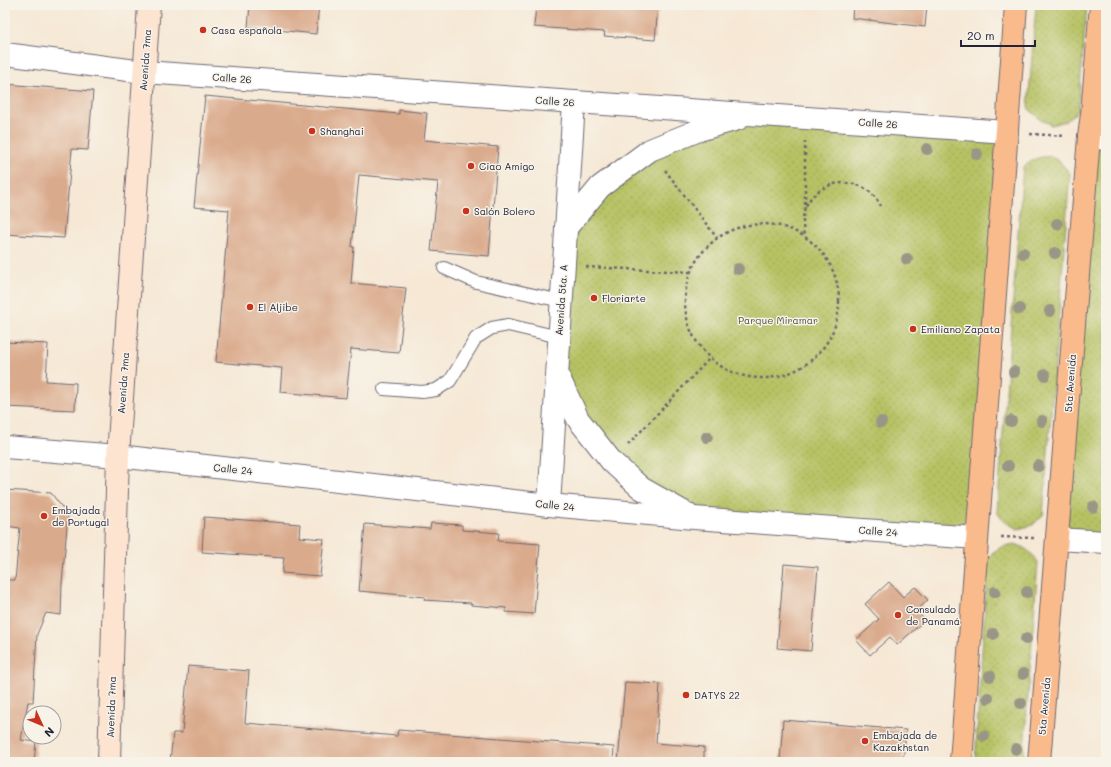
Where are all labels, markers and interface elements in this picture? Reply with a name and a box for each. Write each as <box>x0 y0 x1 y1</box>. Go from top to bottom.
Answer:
scale bar <box>961 22 1035 48</box>
place label: Casa española <box>211 23 282 37</box>
marker: Casa española <box>198 25 208 35</box>
text: 20 m <box>967 27 995 43</box>
street label: Avenida 7ma <box>136 29 154 91</box>
street label: Calle 26 <box>212 70 252 86</box>
street label: Calle 26 <box>535 93 575 109</box>
street label: Calle 26 <box>858 115 898 131</box>
place label: Shanghai <box>320 124 364 138</box>
marker: Shanghai <box>307 126 317 136</box>
place label: Ciao Amigo <box>479 159 534 173</box>
marker: Ciao Amigo <box>466 161 476 171</box>
place label: Salón Bolero <box>474 204 535 218</box>
marker: Salón Bolero <box>461 206 471 216</box>
street label: Avenida 5ta. A <box>552 264 570 336</box>
place label: Floriarte <box>602 291 646 305</box>
marker: Floriarte <box>589 293 599 303</box>
place label: El Aljibe <box>258 300 298 314</box>
marker: El Aljibe <box>245 302 255 312</box>
park label: Parque Miramar <box>738 313 818 327</box>
place label: Emiliano Zapata <box>921 322 1000 336</box>
marker: Emiliano Zapata <box>908 324 918 334</box>
street label: Avenida 7ma <box>114 352 132 414</box>
street label: 5ta Avenida <box>1061 353 1079 413</box>
street label: Calle 24 <box>213 460 253 478</box>
street label: Calle 24 <box>535 496 575 514</box>
place label: Embajada de Portugal <box>52 503 109 529</box>
marker: Embajada de Portugal <box>39 511 49 521</box>
street label: Calle 24 <box>858 523 898 539</box>
place label: Consulado de Panamá <box>906 602 960 628</box>
marker: Consulado de Panamá <box>893 610 903 620</box>
street label: Avenida 7ma <box>103 676 119 738</box>
street label: 5ta Avenida <box>1034 676 1054 736</box>
place label: DATYS 22 <box>694 688 740 702</box>
marker: DATYS 22 <box>681 690 691 700</box>
north arrow <box>22 705 62 745</box>
text: N <box>41 724 58 741</box>
place label: Embajada de Kazakhstan <box>873 728 937 754</box>
marker: Embajada de Kazakhstan <box>860 736 870 746</box>

